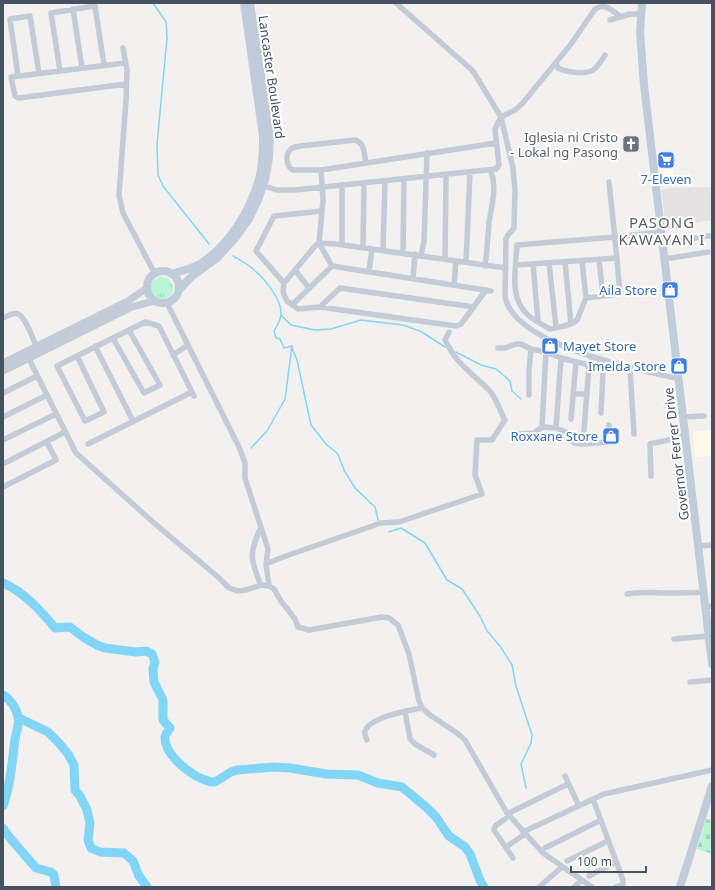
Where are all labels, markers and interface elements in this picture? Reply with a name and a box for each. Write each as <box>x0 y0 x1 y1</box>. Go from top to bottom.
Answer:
street label: Lancaster Boulevard <box>254 14 290 140</box>
place label: Iglesia ni Cristo - Lokal ng Pasong <box>510 128 618 161</box>
church icon: Iglesia ni Cristo - Lokal ng Pasong <box>621 134 641 154</box>
supermarket icon: 7-Eleven <box>656 150 676 170</box>
place label: 7-Eleven <box>640 170 692 188</box>
district label: PASONG KAWAYAN I <box>619 212 705 249</box>
shop icon: Aila Store <box>660 280 680 300</box>
place label: Aila Store <box>599 281 657 299</box>
shop icon: Mayet Store <box>540 336 560 356</box>
place label: Mayet Store <box>563 337 636 355</box>
shop icon: Imelda Store <box>669 356 689 376</box>
place label: Imelda Store <box>588 357 666 375</box>
street label: Governor Ferrer Drive <box>659 386 693 522</box>
shop icon: Roxxane Store <box>601 426 621 446</box>
place label: Roxxane Store <box>510 427 598 445</box>
scale bar <box>571 848 646 874</box>
text: 100 m <box>577 853 612 870</box>

